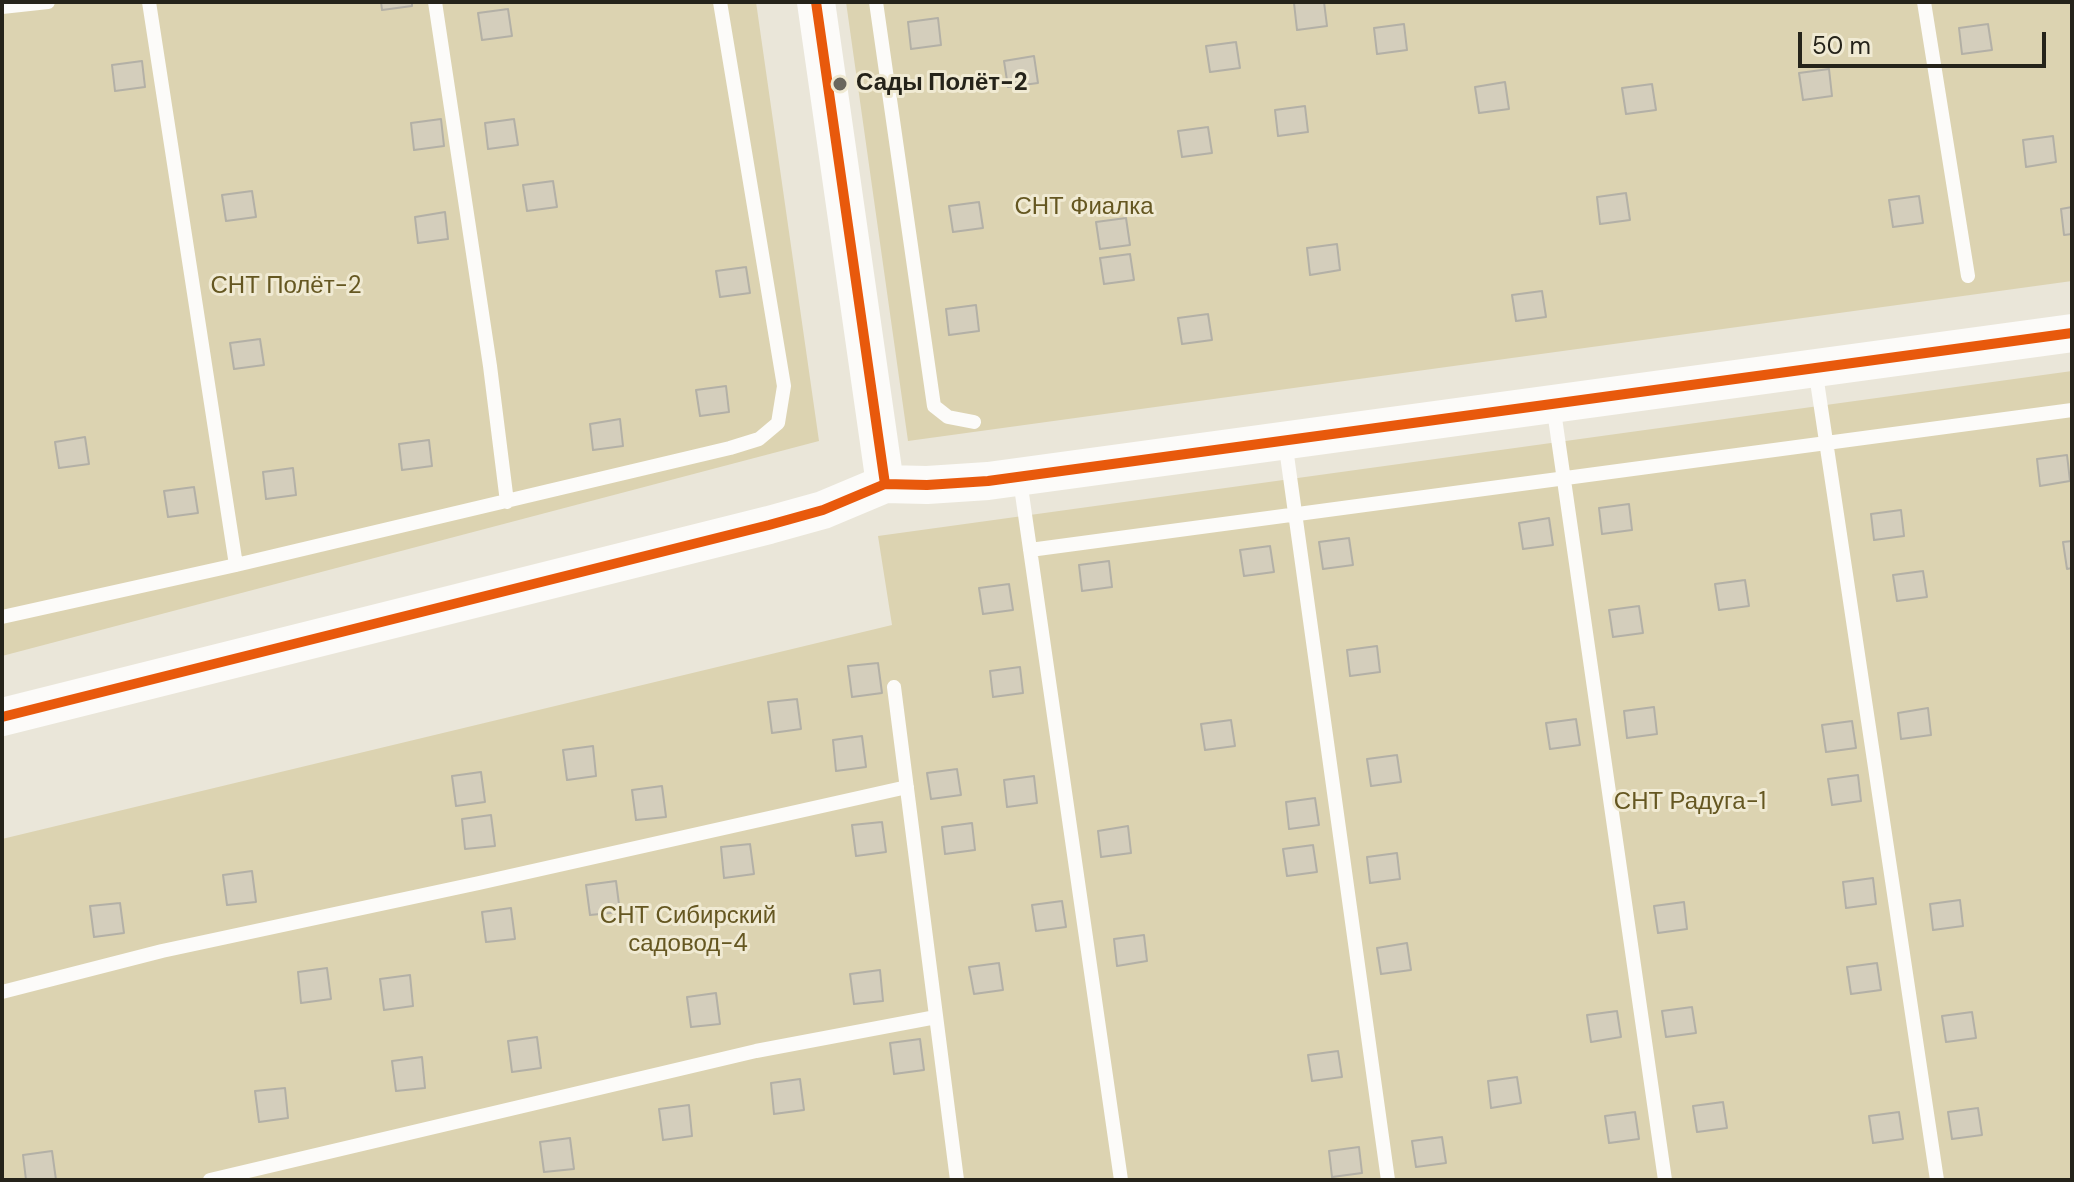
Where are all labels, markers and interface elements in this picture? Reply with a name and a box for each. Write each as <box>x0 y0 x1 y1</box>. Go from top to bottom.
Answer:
scale bar <box>1802 16 2050 66</box>
text: 50 m <box>1812 30 1871 61</box>
place label: Сады Полёт-2 <box>856 70 1028 98</box>
marker: Сады Полёт-2 <box>831 75 849 93</box>
park label: СНТ Фиалка <box>1014 194 1154 222</box>
park label: СНТ Полёт-2 <box>211 273 361 301</box>
park label: СНТ Радуга-1 <box>1614 789 1766 817</box>
park label: СНТ Сибирский садовод-4 <box>600 903 776 959</box>

